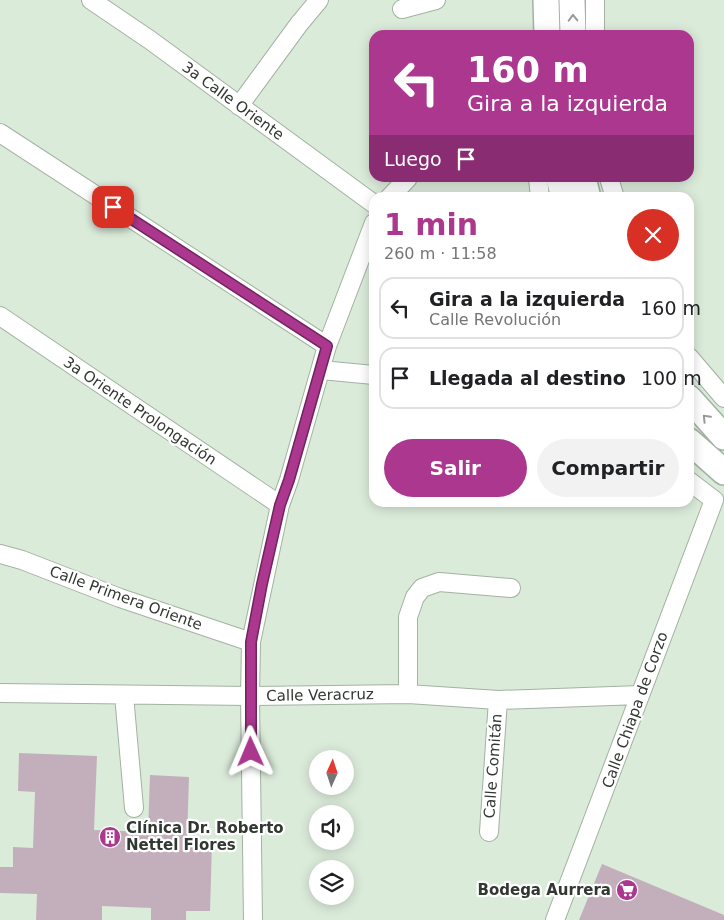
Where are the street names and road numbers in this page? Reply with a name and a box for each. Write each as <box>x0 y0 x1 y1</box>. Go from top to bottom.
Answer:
street label: 3a Calle Oriente <box>179 58 287 144</box>
street label: 3a Oriente Prolongación <box>60 353 220 469</box>
street label: Calle Primera Oriente <box>47 562 205 634</box>
street label: Calle Chiapa de Corzo <box>598 629 672 791</box>
street label: Calle Veracruz <box>266 685 374 705</box>
street label: Calle Comitán <box>480 713 506 819</box>

